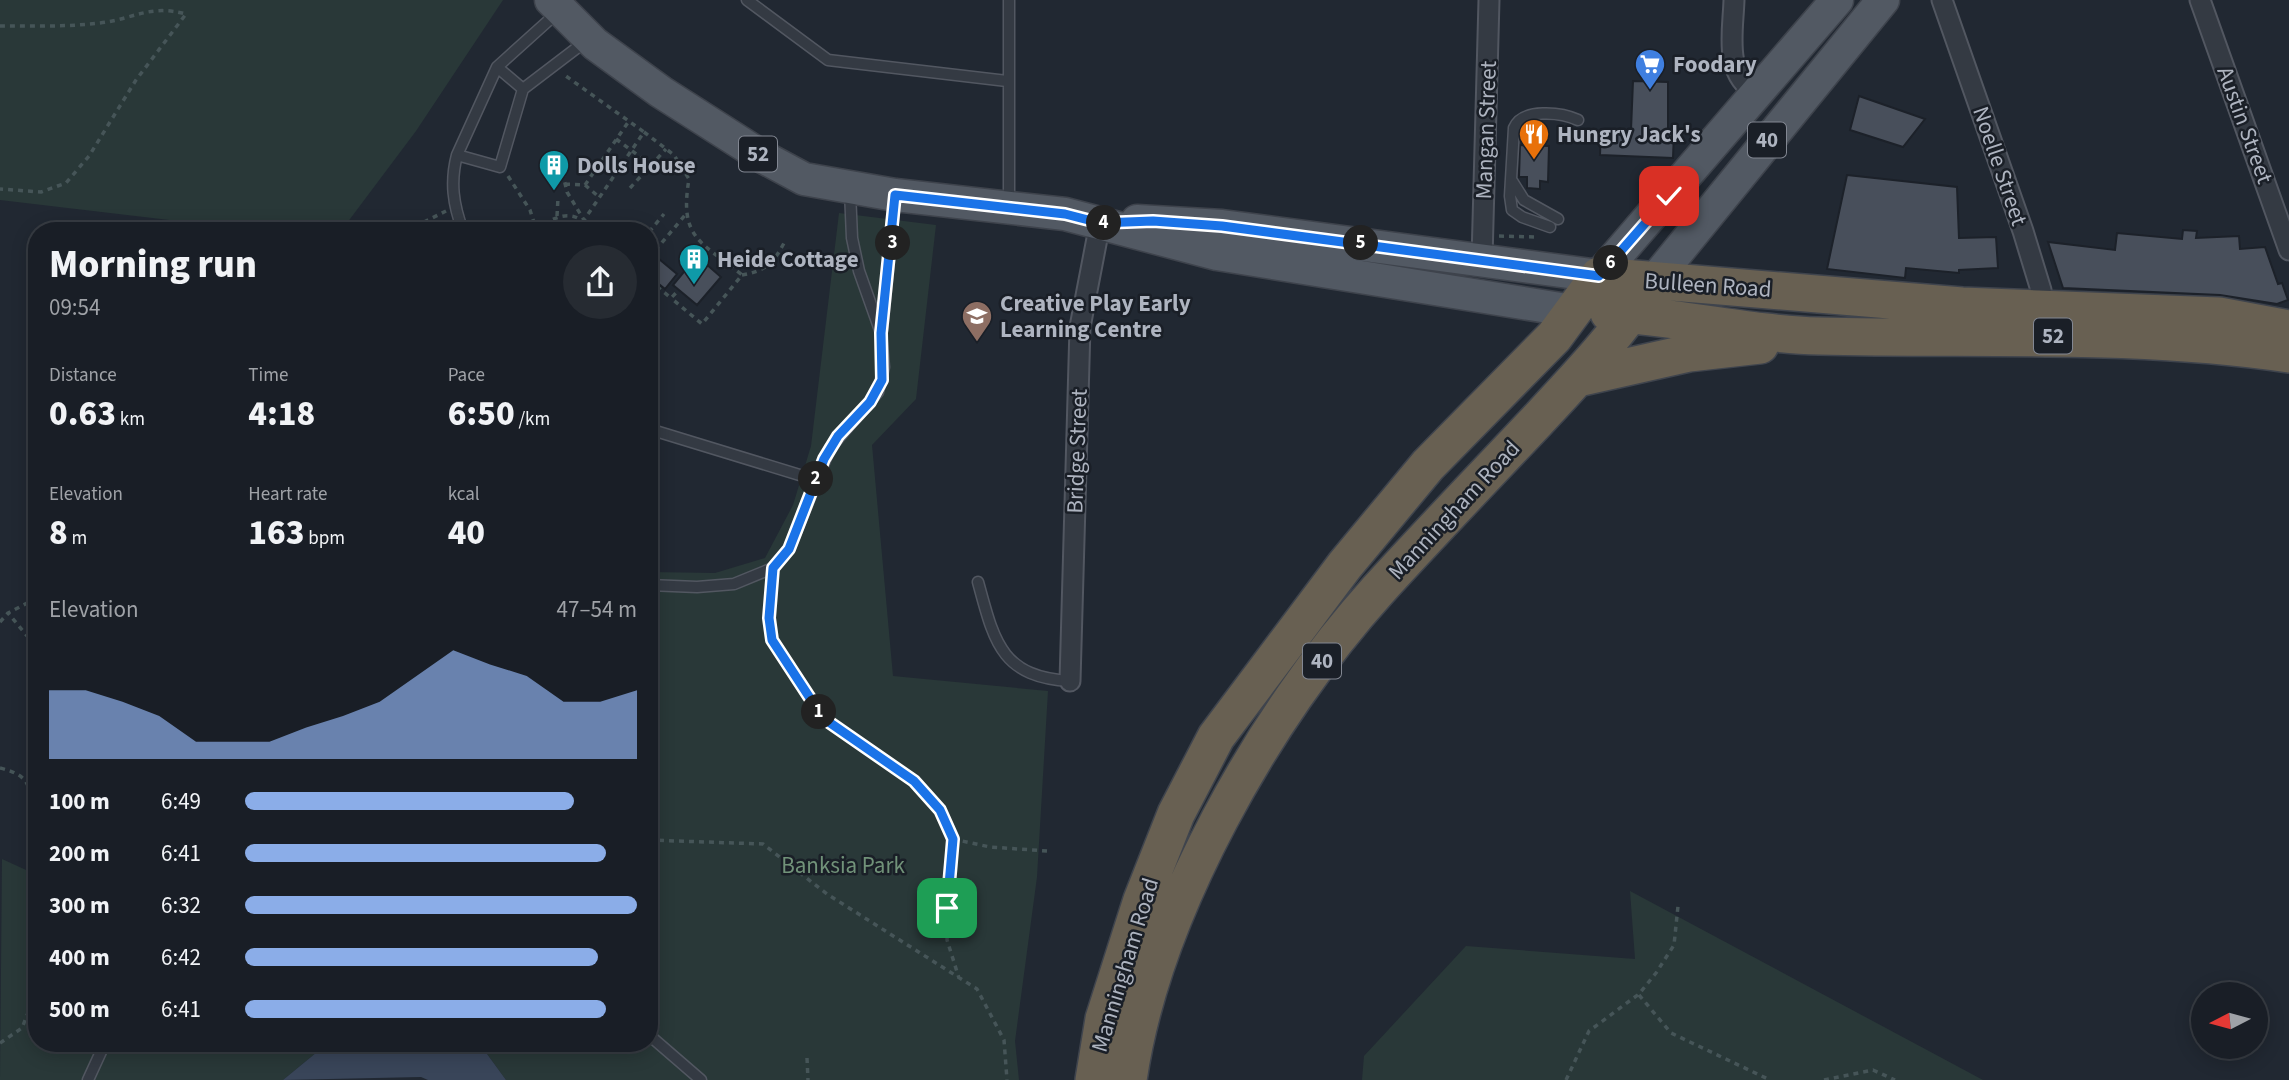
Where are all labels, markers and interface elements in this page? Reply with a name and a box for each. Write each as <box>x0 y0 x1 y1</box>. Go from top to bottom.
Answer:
supermarket icon: Foodary <box>1633 47 1667 91</box>
place label: Foodary <box>1673 48 1757 81</box>
street label: Mangan Street <box>1467 60 1505 200</box>
street label: Austin Street <box>2209 62 2281 188</box>
street label: Noelle Street <box>1964 102 2036 230</box>
restaurant icon: Hungry Jack's <box>1517 117 1551 161</box>
place label: Hungry Jack's <box>1557 118 1701 151</box>
road number: 40 <box>1748 122 1786 158</box>
road number: 52 <box>739 136 777 172</box>
building icon: Dolls House <box>537 148 571 192</box>
place label: Dolls House <box>577 149 696 182</box>
pin <box>1639 166 1699 226</box>
icon: check <box>1650 177 1688 215</box>
pin: 4 <box>1086 206 1122 241</box>
text: 4 <box>1098 209 1109 236</box>
pin: 3 <box>876 226 910 260</box>
pin: 5 <box>1344 226 1378 260</box>
text: 3 <box>887 229 898 256</box>
text: 5 <box>1355 229 1366 256</box>
text: Morning run <box>49 238 257 292</box>
building icon: Heide Cottage <box>677 242 711 286</box>
place label: Heide Cottage <box>717 243 859 276</box>
button: share <box>563 245 637 319</box>
pin: 6 <box>1594 246 1628 280</box>
text: 6 <box>1605 249 1616 276</box>
street label: Bulleen Road <box>1643 264 1773 306</box>
place label: Creative Play Early Learning Centre <box>1000 287 1191 346</box>
text: 09:54 <box>49 291 100 324</box>
school or university icon: Creative Play Early Learning Centre <box>960 299 994 343</box>
road number: 52 <box>2034 318 2072 354</box>
text: Distance <box>49 362 117 389</box>
text: Time <box>248 362 288 389</box>
text: Pace <box>448 362 485 389</box>
street label: Bridge Street <box>1058 388 1096 514</box>
text: 0.63 <box>49 389 116 439</box>
text: 4:18 <box>248 389 315 439</box>
text: 6:50 <box>448 389 515 439</box>
text: km <box>116 406 145 433</box>
text: /km <box>515 406 550 433</box>
street label: Manningham Road <box>1380 433 1528 587</box>
pin: 2 <box>798 462 834 496</box>
text: 2 <box>810 465 821 492</box>
text: Elevation <box>49 481 123 508</box>
text: Heart rate <box>248 481 327 508</box>
text: kcal <box>448 481 480 508</box>
text: 8 <box>49 508 68 558</box>
text: 163 <box>248 508 304 558</box>
text: 40 <box>448 508 485 558</box>
text: m <box>68 525 87 552</box>
text: bpm <box>304 525 345 552</box>
text: Elevation <box>49 593 139 626</box>
text: 47–54 m <box>557 593 637 626</box>
road number: 40 <box>1303 644 1341 678</box>
pin: 1 <box>802 694 836 730</box>
text: 1 <box>813 698 824 725</box>
text: 100 m <box>49 785 110 818</box>
text: 6:49 <box>161 785 201 818</box>
text: 200 m <box>49 837 110 870</box>
text: 6:41 <box>161 837 201 870</box>
park label: Banksia Park <box>781 849 905 882</box>
street label: Manningham Road <box>1083 874 1167 1056</box>
pin <box>917 878 977 938</box>
text: 300 m <box>49 889 110 922</box>
text: 6:32 <box>161 889 201 922</box>
icon: arrive <box>928 889 966 927</box>
text: 400 m <box>49 941 110 974</box>
text: 6:42 <box>161 941 201 974</box>
north arrow <box>2191 982 2268 1059</box>
map controls <box>2191 982 2268 1059</box>
text: 500 m <box>49 993 110 1026</box>
text: 6:41 <box>161 993 201 1026</box>

